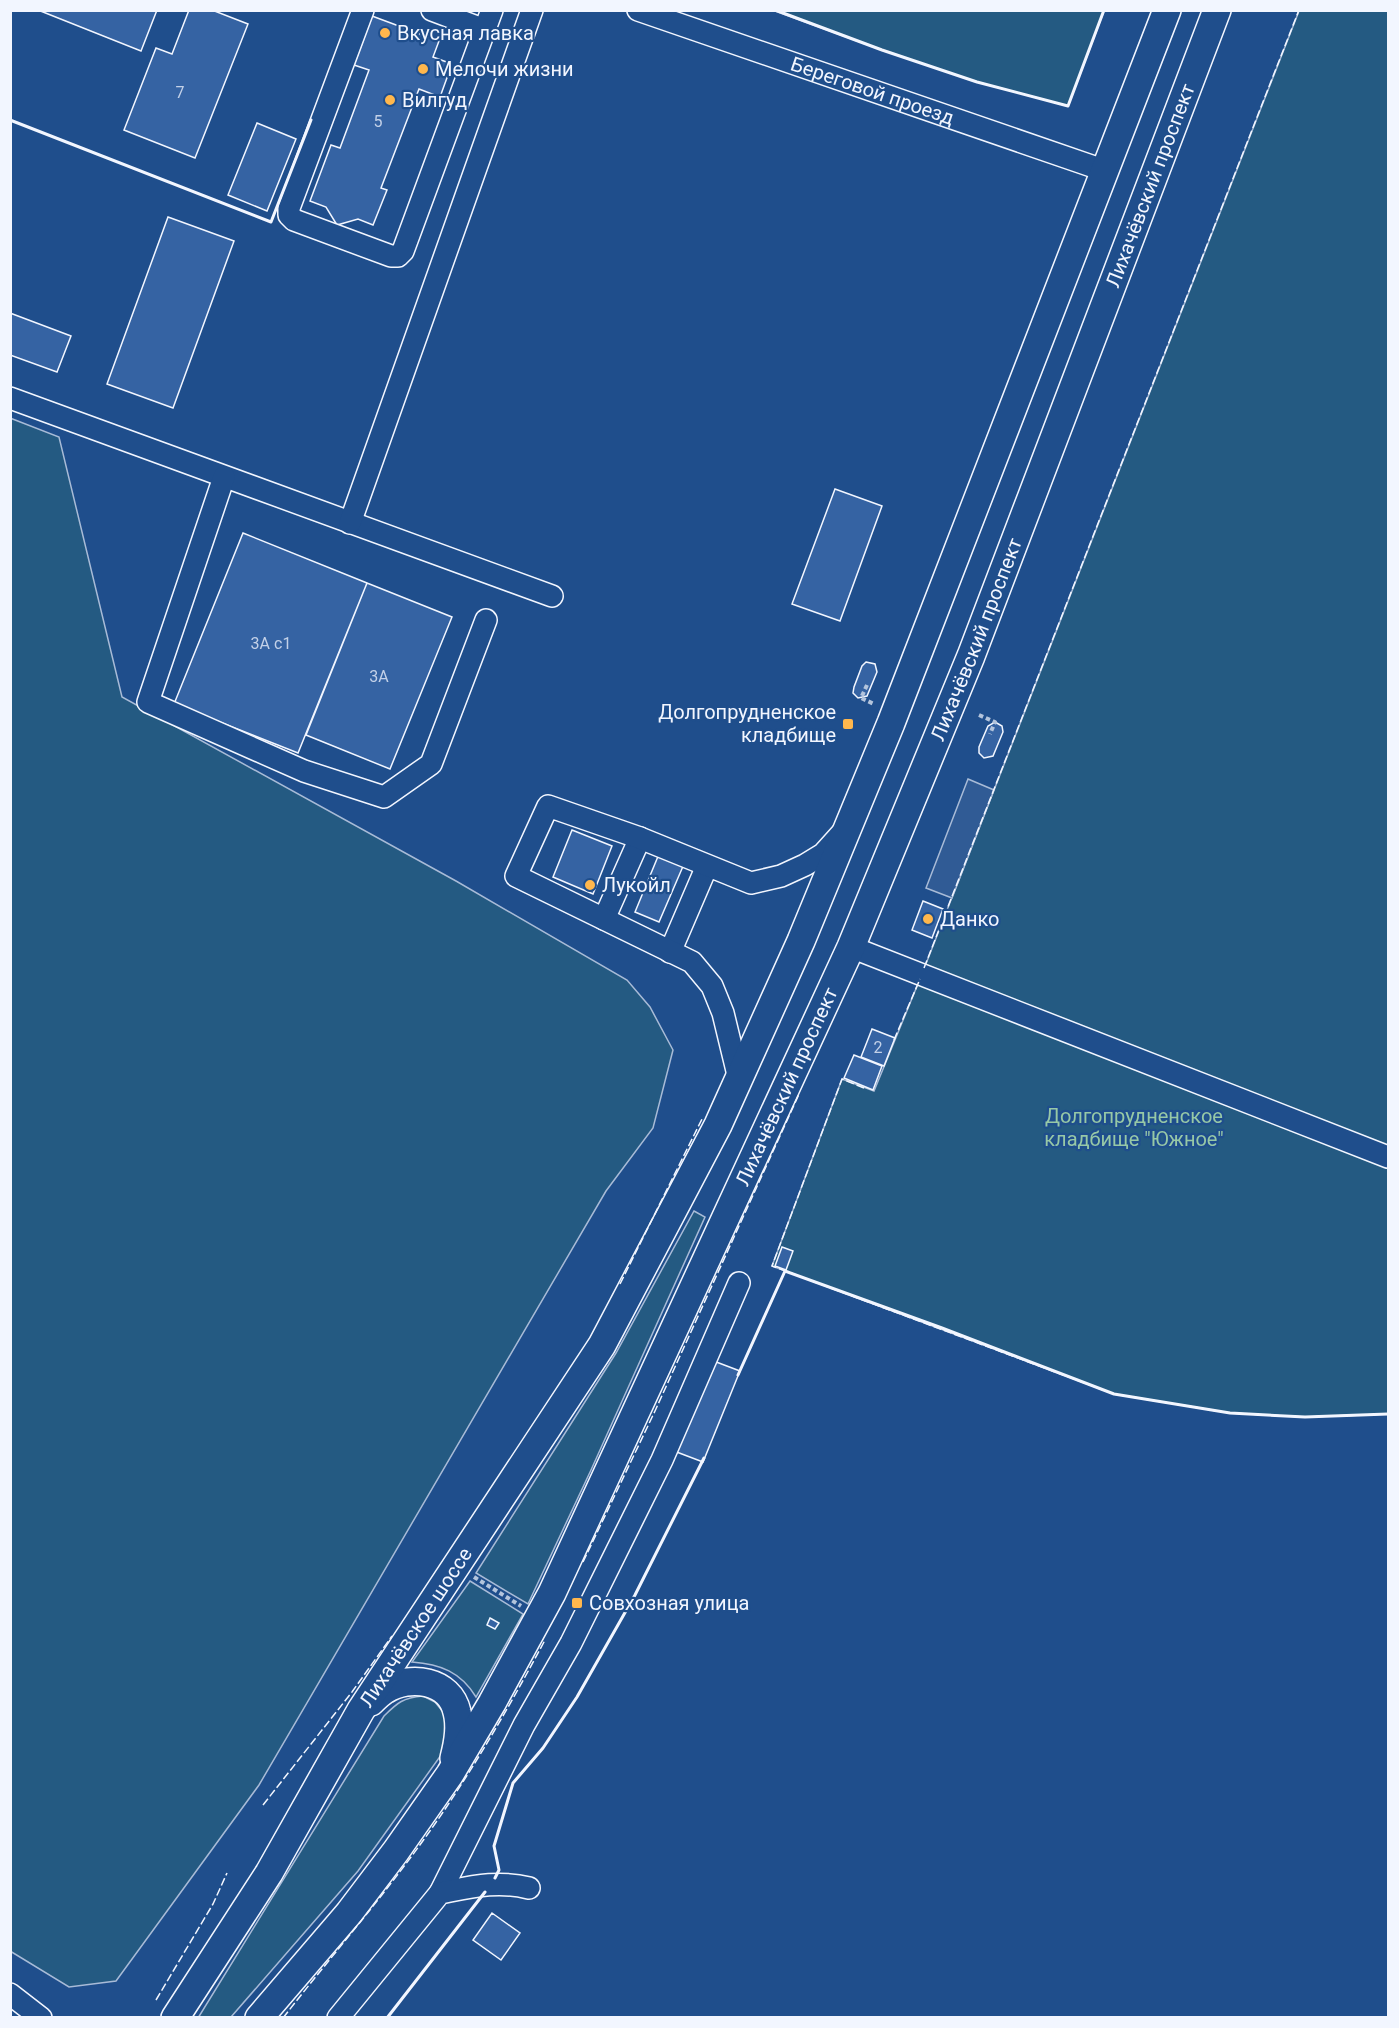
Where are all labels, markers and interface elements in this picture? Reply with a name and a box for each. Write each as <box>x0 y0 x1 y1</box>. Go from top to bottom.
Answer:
place label: Вкусная лавка <box>397 21 534 45</box>
marker: Вкусная лавка <box>378 26 392 40</box>
street label: Береговой проезд <box>788 52 957 130</box>
place label: Мелочи жизни <box>435 57 574 81</box>
marker: Мелочи жизни <box>416 62 430 76</box>
street label: Лихачёвский проспект <box>1101 80 1200 291</box>
house number: 7 <box>176 83 185 102</box>
place label: Вилгуд <box>402 88 467 112</box>
marker: Вилгуд <box>383 93 397 107</box>
house number: 5 <box>374 112 383 131</box>
street label: Лихачёвский проспект <box>925 534 1027 744</box>
house number: 3А с1 <box>251 634 291 653</box>
house number: 3А <box>369 667 389 686</box>
place label: Долгопрудненское кладбище <box>658 700 836 747</box>
marker: Долгопрудненское кладбище <box>841 717 855 731</box>
place label: Лукойл <box>602 873 671 897</box>
marker: Лукойл <box>583 878 597 892</box>
place label: Данко <box>940 907 999 931</box>
marker: Данко <box>921 912 935 926</box>
street label: Лихачёвский проспект <box>730 983 843 1190</box>
house number: 2 <box>874 1038 883 1057</box>
park label: Долгопрудненское кладбище "Южное" <box>1044 1104 1224 1151</box>
street label: Лихачёвское шоссе <box>354 1543 477 1712</box>
place label: Совхозная улица <box>589 1591 749 1615</box>
marker: Совхозная улица <box>570 1596 584 1610</box>

